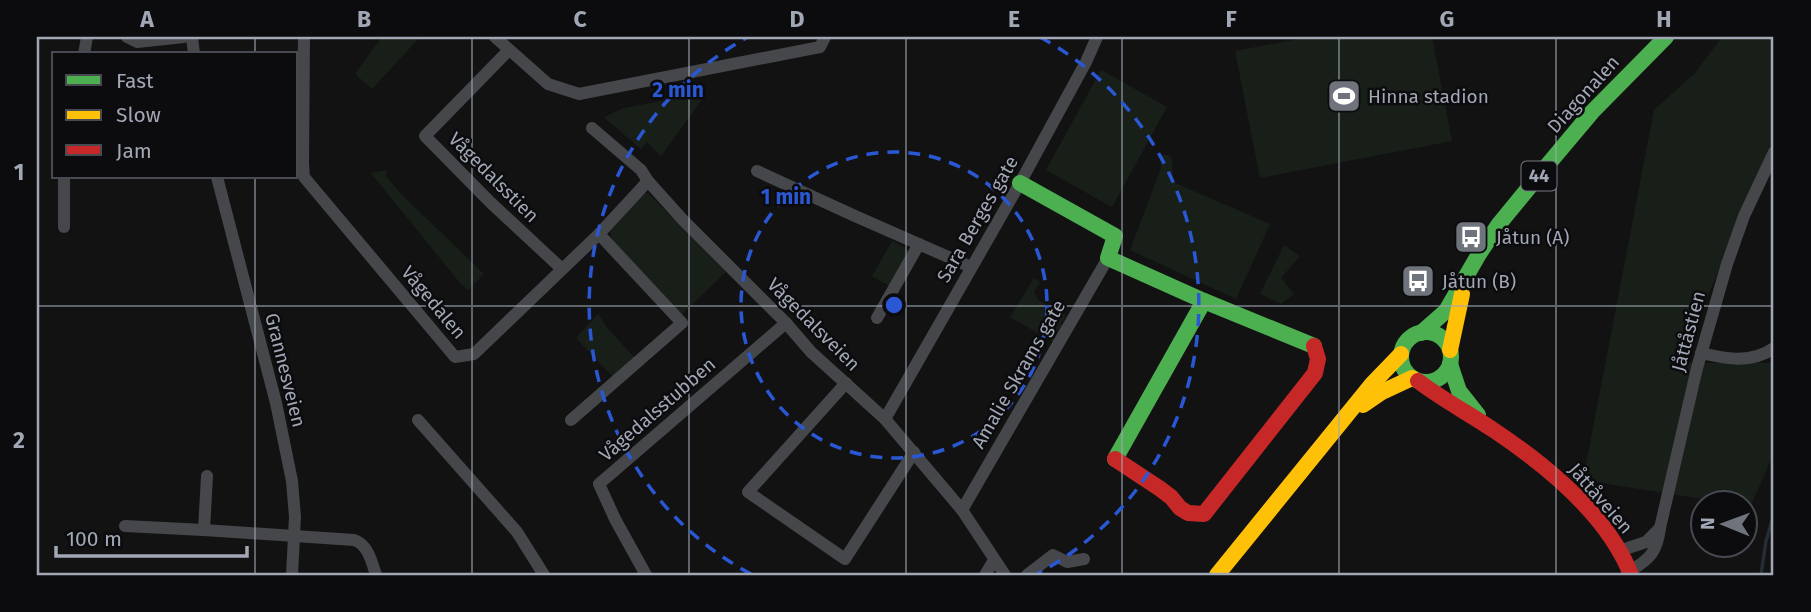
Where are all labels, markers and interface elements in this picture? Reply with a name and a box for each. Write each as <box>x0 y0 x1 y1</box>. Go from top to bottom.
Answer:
text: A <box>139 5 154 33</box>
text: B <box>357 5 371 33</box>
text: C <box>573 5 587 33</box>
text: D <box>790 5 805 33</box>
text: E <box>1008 5 1020 33</box>
text: F <box>1225 5 1237 33</box>
text: G <box>1440 5 1454 33</box>
text: H <box>1656 5 1672 33</box>
street label: Diagonalen <box>1542 51 1624 138</box>
legend <box>52 52 298 178</box>
text: Fast <box>116 68 154 94</box>
text: 2 min <box>652 77 704 103</box>
sports icon: Hinna stadion <box>1325 77 1363 115</box>
place label: Hinna stadion <box>1368 85 1489 108</box>
text: Slow <box>116 102 161 128</box>
street label: Vågedalsstien <box>444 127 544 227</box>
text: Jam <box>116 138 152 164</box>
street label: Sara Berges gate <box>932 152 1023 287</box>
text: 1 <box>14 158 24 186</box>
road number: 44 <box>1522 162 1556 190</box>
text: 1 min <box>761 184 811 210</box>
bus stop icon: Jåtun (A) <box>1452 218 1490 256</box>
place label: Jåtun (A) <box>1496 226 1569 249</box>
street label: Vågedalen <box>396 261 471 344</box>
bus stop icon: Jåtun (B) <box>1399 262 1437 300</box>
place label: Jåtun (B) <box>1442 270 1516 293</box>
street label: Vågedalsveien <box>762 273 865 376</box>
street label: Jåttåstien <box>1667 288 1710 374</box>
centre of rings <box>882 293 906 317</box>
street label: Amalie Skrams gate <box>967 296 1070 453</box>
street label: Grannesveien <box>260 311 311 429</box>
street label: Vågedalsstubben <box>595 353 720 466</box>
text: 2 <box>13 426 25 454</box>
street label: Jåttåveien <box>1564 458 1638 538</box>
north arrow <box>1688 490 1758 560</box>
scale bar <box>56 514 247 558</box>
text: N <box>1696 517 1719 530</box>
text: 100 m <box>66 526 122 552</box>

